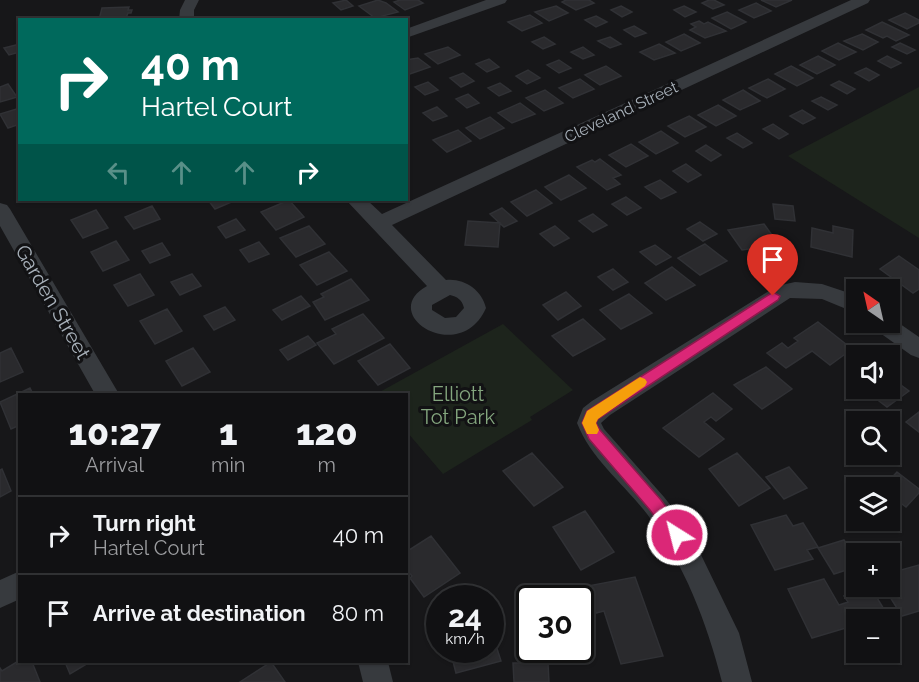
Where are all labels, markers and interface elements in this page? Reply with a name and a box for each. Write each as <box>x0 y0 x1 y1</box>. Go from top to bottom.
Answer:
text: 40 m <box>141 41 240 90</box>
icon: right <box>42 42 120 120</box>
street label: Cleveland Street <box>561 77 681 147</box>
text: Hartel Court <box>141 91 292 122</box>
icon: left <box>102 156 135 189</box>
icon: ahead <box>165 156 198 189</box>
icon: ahead <box>228 156 261 189</box>
icon: right <box>291 156 324 189</box>
pin <box>747 234 798 296</box>
street label: Garden Street <box>11 240 96 364</box>
icon: arrive <box>756 243 789 276</box>
north arrow <box>846 279 900 333</box>
map controls <box>846 279 900 663</box>
button: sound <box>846 345 900 399</box>
park label: Elliott Tot Park <box>421 382 496 429</box>
text: 10:27 <box>68 411 161 453</box>
text: 1 <box>219 411 238 453</box>
text: 120 <box>296 411 358 453</box>
button: search <box>846 411 900 465</box>
text: Arrival <box>85 453 144 477</box>
text: min <box>211 453 245 477</box>
text: m <box>318 453 336 477</box>
button: layers <box>846 477 900 531</box>
position arrow <box>645 503 709 567</box>
text: Turn right <box>93 510 196 536</box>
icon: right <box>42 519 75 552</box>
text: 40 m <box>333 522 384 548</box>
text: Hartel Court <box>93 536 205 560</box>
button: + <box>846 543 900 597</box>
speed limit sign: 30 <box>516 585 594 663</box>
icon: arrive <box>42 597 75 630</box>
text: 24 <box>448 599 482 634</box>
text: Arrive at destination <box>93 600 306 626</box>
text: 80 m <box>332 600 384 626</box>
button: − <box>846 609 900 663</box>
text: km/h <box>445 630 485 648</box>

